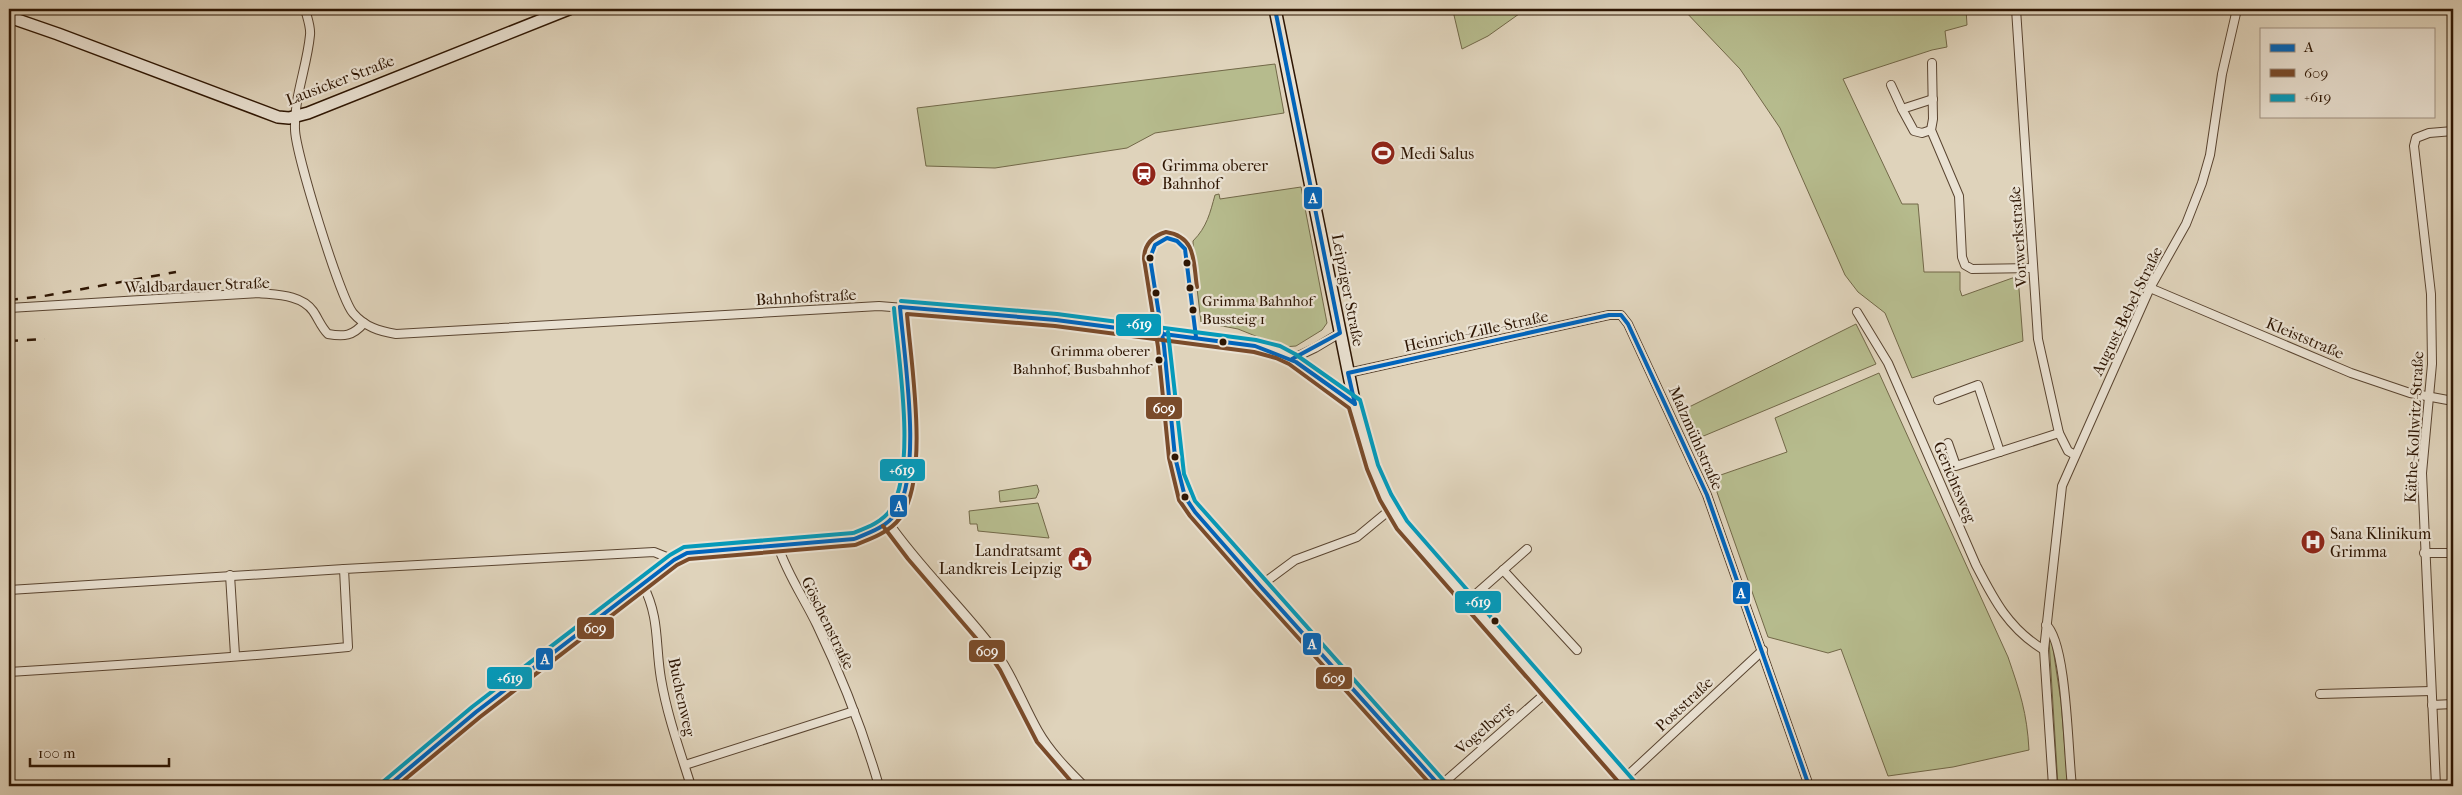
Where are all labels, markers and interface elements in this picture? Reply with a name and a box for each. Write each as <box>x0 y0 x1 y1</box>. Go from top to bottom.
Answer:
legend <box>2260 28 2434 118</box>
text: A <box>2303 38 2314 56</box>
street label: Lausicker Straße <box>283 51 397 109</box>
text: 609 <box>2304 64 2328 82</box>
text: +619 <box>2304 88 2331 106</box>
sports icon: Medi Salus <box>1370 140 1396 166</box>
place label: Medi Salus <box>1400 144 1474 163</box>
place label: Grimma oberer Bahnhof <box>1162 156 1268 193</box>
station icon: Grimma oberer Bahnhof <box>1131 161 1157 187</box>
line badge: A <box>1303 186 1323 210</box>
street label: Vorwerkstraße <box>2005 186 2031 289</box>
text: A <box>1307 190 1318 207</box>
street label: Leipziger Straße <box>1328 232 1368 348</box>
street label: August-Bebel-Straße <box>2087 243 2166 379</box>
unlabelled marker <box>1145 253 1155 263</box>
unlabelled marker <box>1182 258 1192 268</box>
street label: Waldbardauer Straße <box>123 273 270 297</box>
unlabelled marker <box>1185 283 1195 293</box>
street label: Bahnhofstraße <box>755 285 857 309</box>
unlabelled marker <box>1151 288 1161 298</box>
place label: Grimma Bahnhof Bussteig 1 <box>1202 292 1316 328</box>
marker: Grimma Bahnhof Bussteig 1 <box>1188 305 1198 315</box>
street label: Heinrich-Zille-Straße <box>1402 306 1550 356</box>
line badge: +619 <box>1115 313 1162 337</box>
street label: Kleiststraße <box>2263 313 2347 363</box>
text: +619 <box>1126 316 1152 333</box>
unlabelled marker <box>1218 337 1228 347</box>
place label: Grimma oberer Bahnhof, Busbahnhof <box>1013 342 1153 378</box>
street label: Käthe-Kollwitz-Straße <box>2401 350 2427 504</box>
marker: Grimma oberer Bahnhof, Busbahnhof <box>1154 355 1164 365</box>
street label: Malzmühlstraße <box>1665 383 1727 493</box>
line badge: 609 <box>1145 396 1183 420</box>
text: 609 <box>1153 400 1175 417</box>
street label: Gerichtsweg <box>1929 439 1981 526</box>
unlabelled marker <box>1170 452 1180 462</box>
line badge: +619 <box>879 458 926 482</box>
text: +619 <box>889 462 915 479</box>
unlabelled marker <box>1180 492 1190 502</box>
line badge: A <box>889 494 908 518</box>
text: A <box>893 498 904 515</box>
place label: Sana Klinikum Grimma <box>2330 524 2432 561</box>
hospital icon: Sana Klinikum Grimma <box>2300 529 2326 555</box>
place label: Landratsamt Landkreis Leipzig <box>939 541 1062 578</box>
public building icon: Landratsamt Landkreis Leipzig <box>1067 546 1093 572</box>
street label: Göschenstraße <box>797 573 859 673</box>
line badge: A <box>1732 581 1751 605</box>
text: A <box>1735 585 1746 602</box>
line badge: +619 <box>1454 590 1502 614</box>
text: +619 <box>1465 594 1491 611</box>
line badge: 609 <box>576 616 615 640</box>
unlabelled marker <box>1490 616 1500 626</box>
text: 609 <box>584 620 606 637</box>
line badge: A <box>1302 632 1322 656</box>
text: A <box>1306 636 1317 653</box>
line badge: 609 <box>968 639 1006 663</box>
text: 609 <box>976 643 998 660</box>
line badge: A <box>535 647 554 671</box>
text: A <box>539 651 550 668</box>
street label: Buchenweg <box>664 656 700 739</box>
line badge: +619 <box>486 666 533 690</box>
line badge: 609 <box>1315 666 1353 690</box>
text: +619 <box>497 670 523 687</box>
text: 609 <box>1323 670 1345 687</box>
street label: Poststraße <box>1651 673 1717 735</box>
street label: Vogelberg <box>1451 698 1517 759</box>
scale bar <box>30 735 169 767</box>
text: 100 m <box>38 744 76 762</box>

